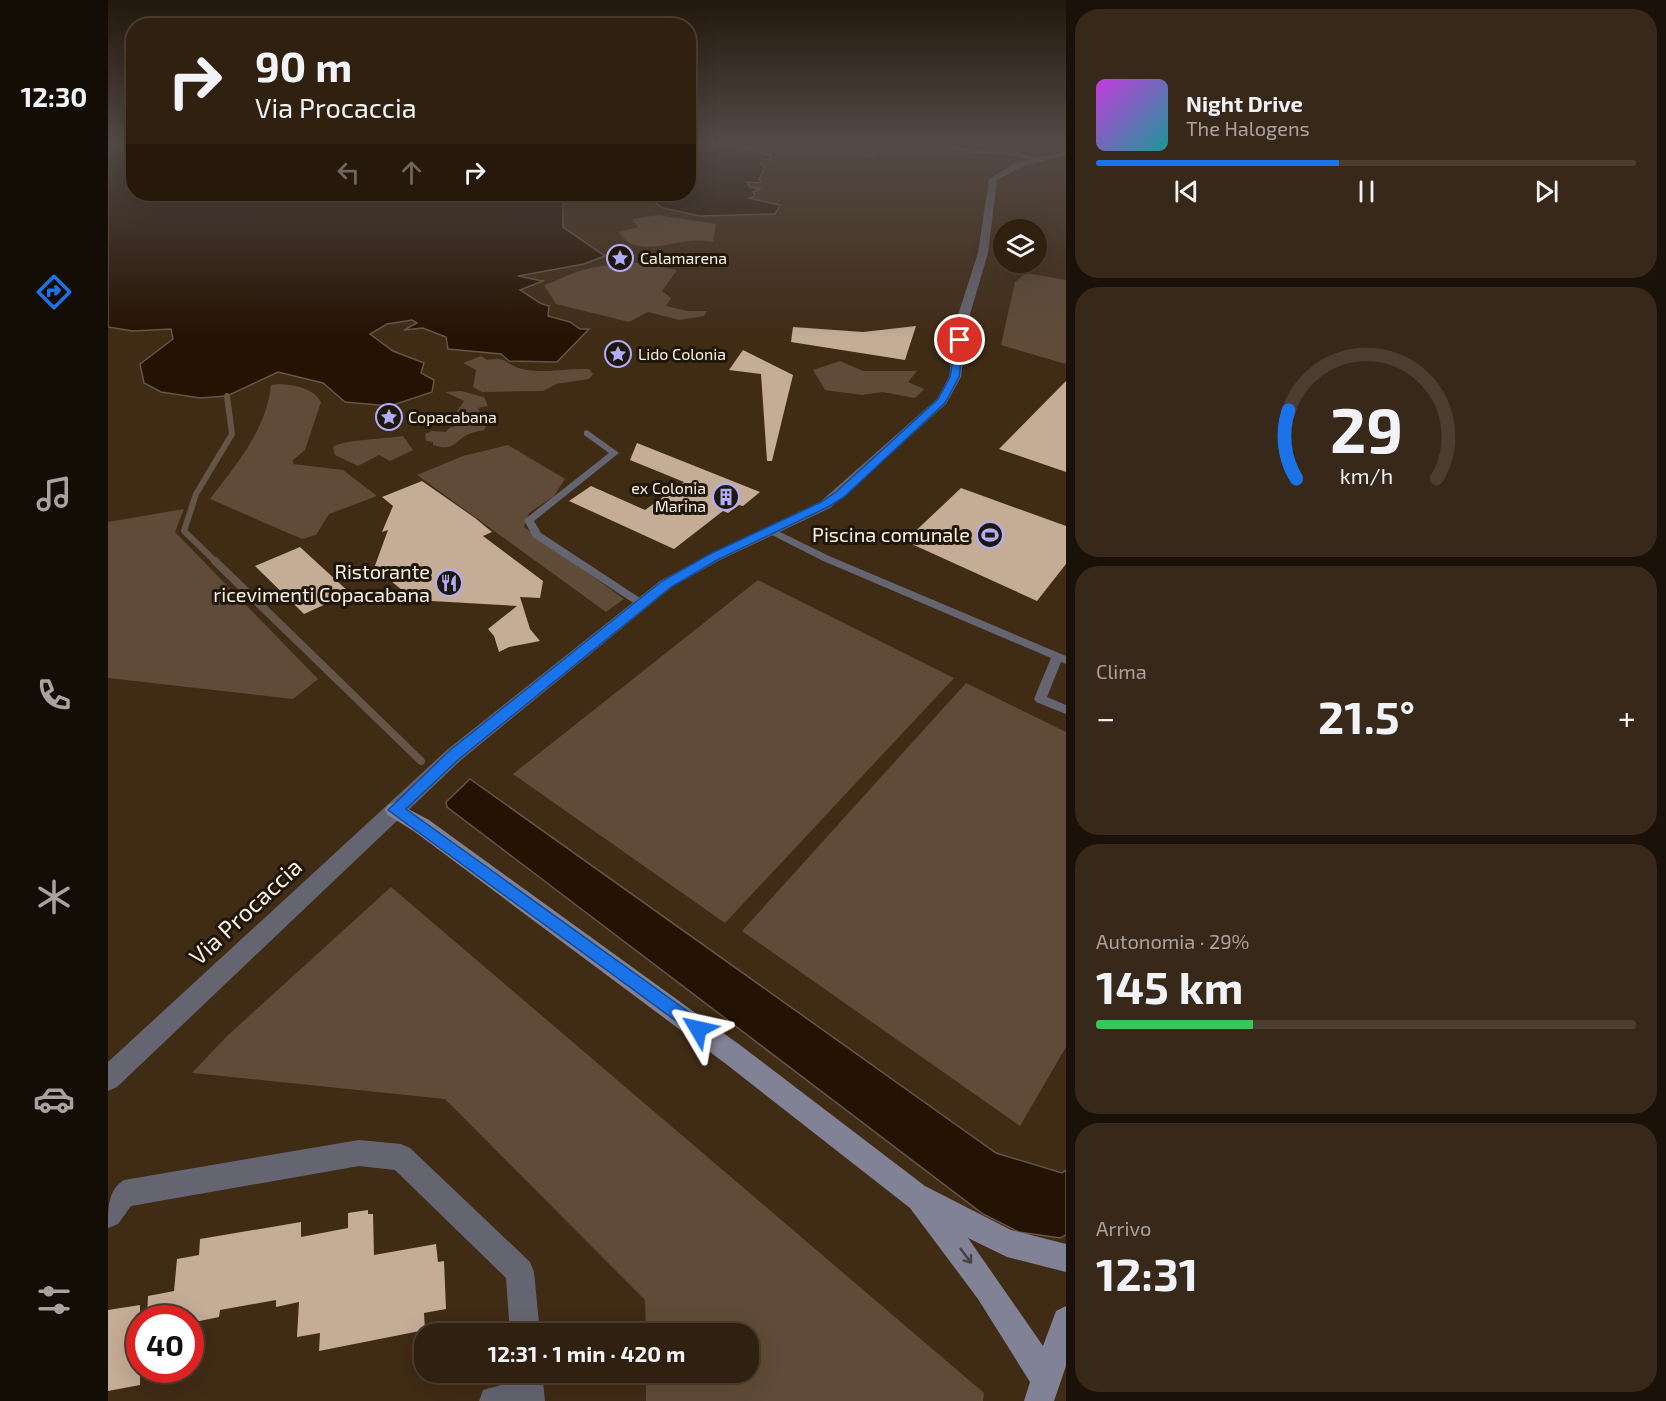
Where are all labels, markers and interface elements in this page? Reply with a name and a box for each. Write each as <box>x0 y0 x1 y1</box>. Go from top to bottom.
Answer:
text: 90 m <box>255 40 352 90</box>
icon: right <box>156 42 234 120</box>
text: 12:30 <box>21 80 87 112</box>
text: Night Drive <box>1186 90 1303 116</box>
text: Via Procaccia <box>255 91 416 123</box>
text: The Halogens <box>1186 116 1310 140</box>
icon: left <box>332 156 365 189</box>
icon: ahead <box>395 156 428 189</box>
icon: right <box>458 156 491 189</box>
icon: previous <box>1170 175 1203 208</box>
icon: pause <box>1350 175 1383 208</box>
icon: next <box>1530 175 1563 208</box>
map controls <box>993 219 1047 273</box>
button: layers <box>993 219 1047 273</box>
place icon: Calamarena <box>605 243 635 273</box>
place label: Calamarena <box>640 248 727 267</box>
icon: directions <box>33 271 75 313</box>
pin <box>934 314 985 365</box>
icon: arrive <box>943 323 976 356</box>
place icon: Lido Colonia <box>603 339 633 369</box>
place label: Lido Colonia <box>638 344 726 363</box>
text: 29 <box>1329 391 1403 466</box>
place icon: Copacabana <box>374 402 404 432</box>
place label: Copacabana <box>408 407 497 426</box>
text: km/h <box>1339 464 1393 489</box>
icon: music <box>33 473 75 515</box>
place label: ex Colonia Marina <box>631 478 706 515</box>
building icon: ex Colonia Marina <box>711 482 741 512</box>
sports icon: Piscina comunale <box>975 520 1005 550</box>
place label: Piscina comunale <box>812 522 970 546</box>
place label: Ristorante ricevimenti Copacabana <box>213 559 430 606</box>
restaurant icon: Ristorante ricevimenti Copacabana <box>434 568 464 598</box>
text: Clima <box>1096 659 1147 683</box>
icon: phone <box>33 674 75 716</box>
text: 21.5° <box>1318 689 1415 743</box>
text: − <box>1096 697 1115 737</box>
text: + <box>1618 697 1636 737</box>
street label: Via Procaccia <box>183 851 307 970</box>
icon: climate <box>33 876 75 918</box>
text: Autonomia · 29% <box>1096 929 1249 953</box>
text: 145 km <box>1096 959 1243 1013</box>
position arrow <box>666 997 730 1061</box>
icon: car <box>33 1078 75 1120</box>
text: Arrivo <box>1096 1216 1151 1240</box>
text: 12:31 <box>1096 1246 1198 1300</box>
one-way arrow <box>960 1248 973 1264</box>
icon: filters <box>33 1279 75 1321</box>
speed limit sign: 40 <box>126 1305 204 1383</box>
text: 12:31 · 1 min · 420 m <box>488 1340 685 1366</box>

